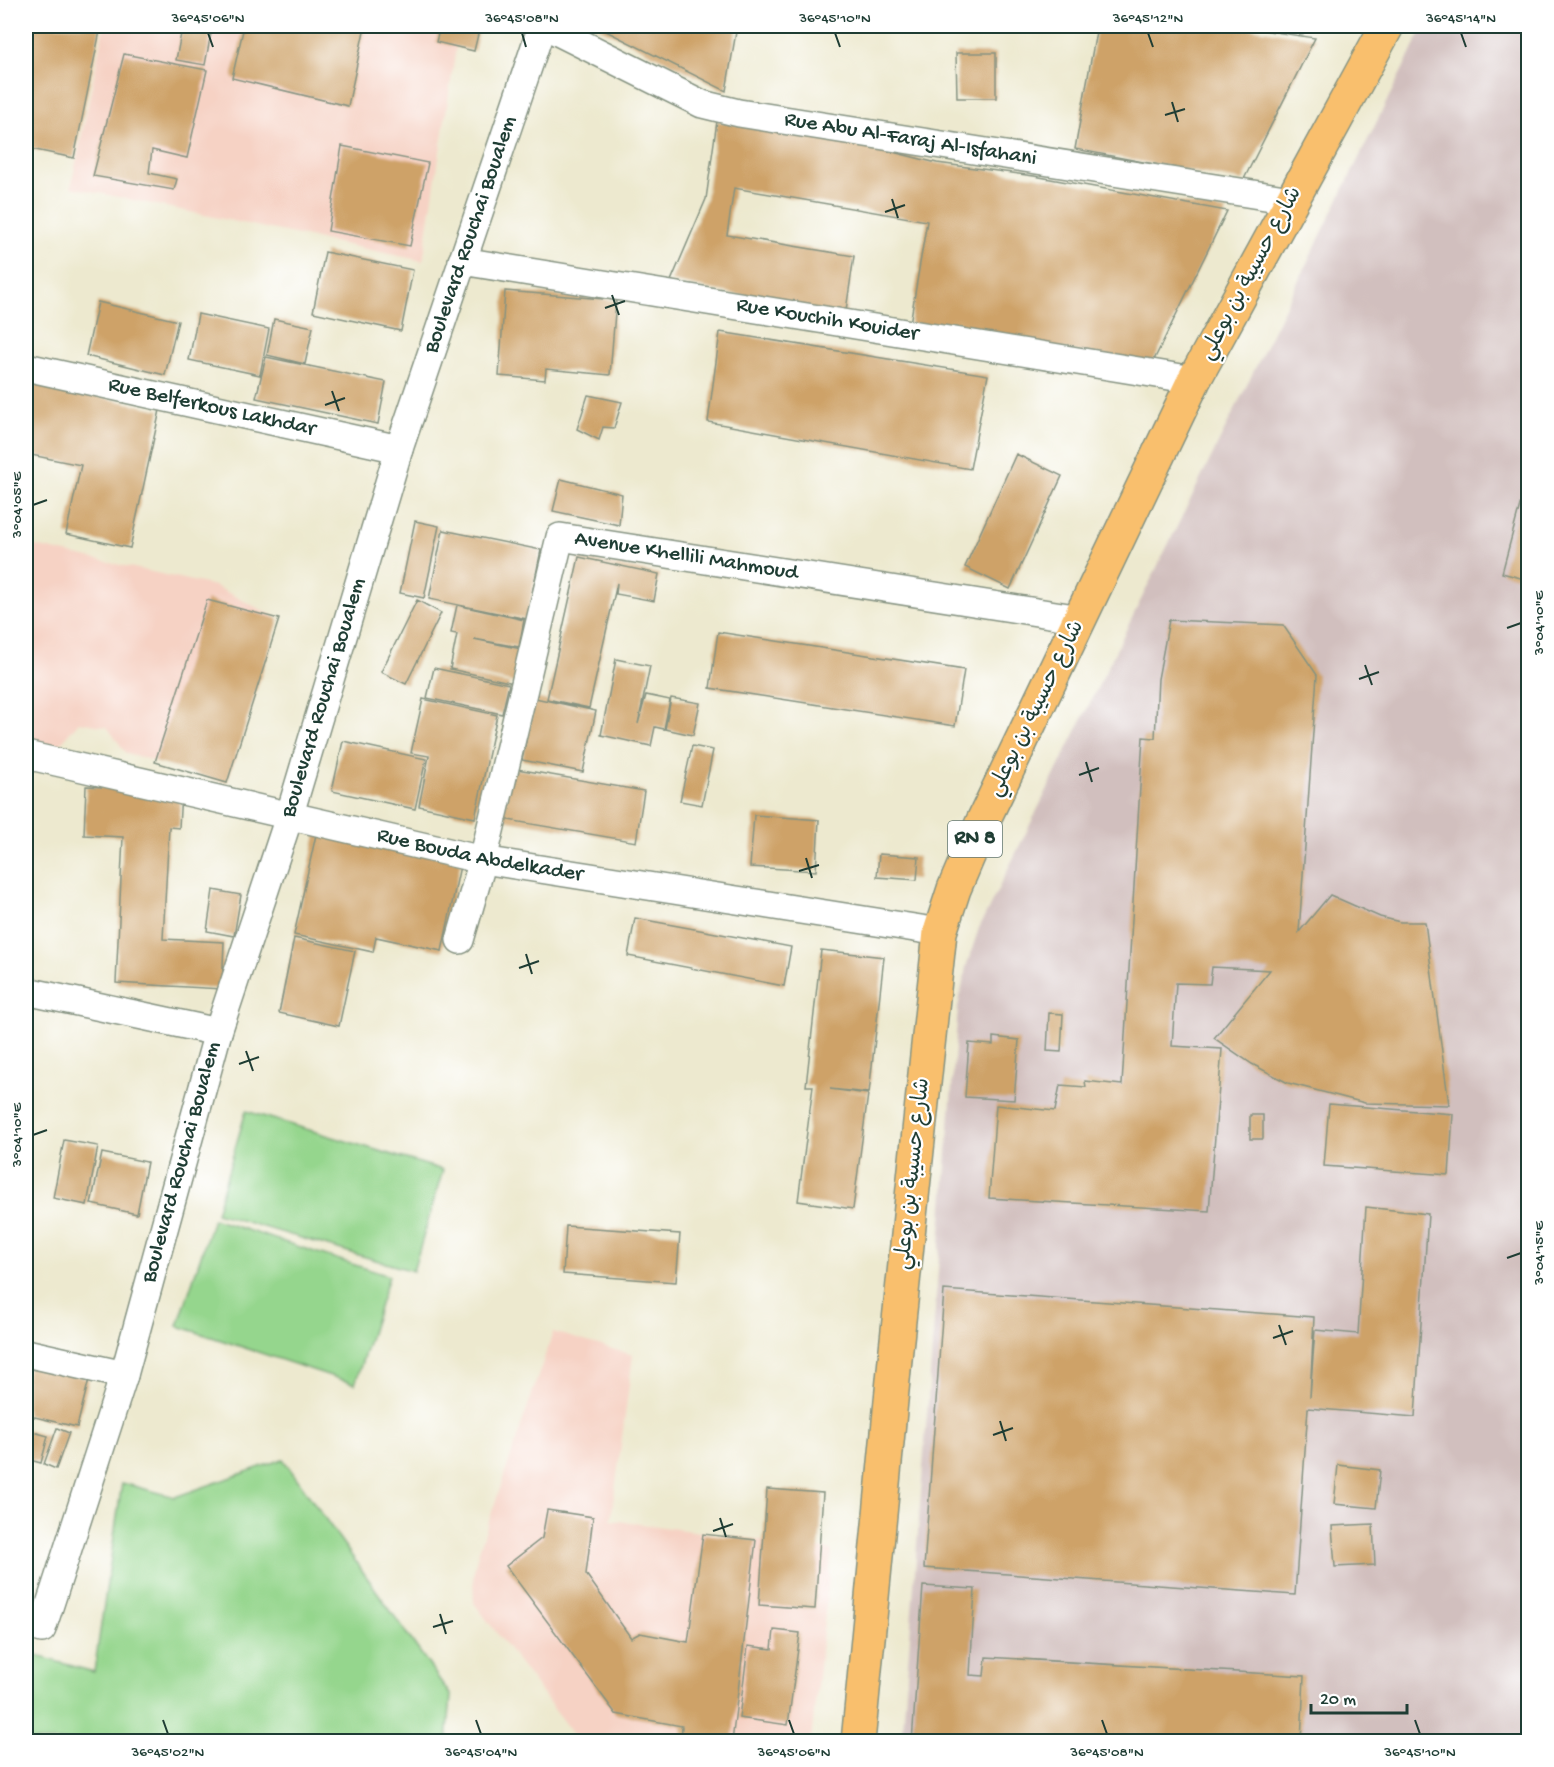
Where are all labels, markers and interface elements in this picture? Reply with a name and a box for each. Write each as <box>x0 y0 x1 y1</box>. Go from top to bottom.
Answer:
text: 36°45'06"N <box>170 10 245 28</box>
text: 36°45'08"N <box>484 10 559 28</box>
text: 36°45'10"N <box>798 10 871 28</box>
text: 36°45'12"N <box>1112 10 1183 28</box>
text: 36°45'14"N <box>1425 10 1496 28</box>
street label: Rue Abu Al-Faraj Al-Isfahani <box>782 107 1038 173</box>
street label: Boulevard Rouchai Boualem <box>419 112 524 358</box>
street label: شارع حسيبة بن بوعلي <box>1195 183 1311 367</box>
street label: Rue Kouchih Kouider <box>734 293 922 348</box>
street label: Rue Belferkous Lakhdar <box>105 372 320 444</box>
text: 3°04'05"E <box>9 471 27 539</box>
street label: Avenue Khellili Mahmoud <box>573 526 802 588</box>
street label: Boulevard Rouchai Boualem <box>276 575 373 822</box>
text: 3°04'10"E <box>1531 590 1549 656</box>
street label: شارع حسيبة بن بوعلي <box>983 617 1094 803</box>
road number: RN 8 <box>948 821 1002 857</box>
street label: Rue Bouda Abdelkader <box>374 823 587 889</box>
street label: Boulevard Rouchai Boualem <box>137 1039 228 1287</box>
street label: شارع حسيبة بن بوعلي <box>891 1077 940 1272</box>
text: 3°04'10"E <box>9 1102 27 1168</box>
text: 3°04'15"E <box>1531 1221 1549 1286</box>
scale bar <box>1311 1677 1407 1715</box>
text: 20 m <box>1320 1690 1356 1711</box>
text: 36°45'02"N <box>131 1744 205 1762</box>
text: 36°45'04"N <box>444 1744 517 1762</box>
text: 36°45'06"N <box>756 1744 831 1762</box>
text: 36°45'08"N <box>1069 1744 1144 1762</box>
text: 36°45'10"N <box>1383 1744 1456 1762</box>

